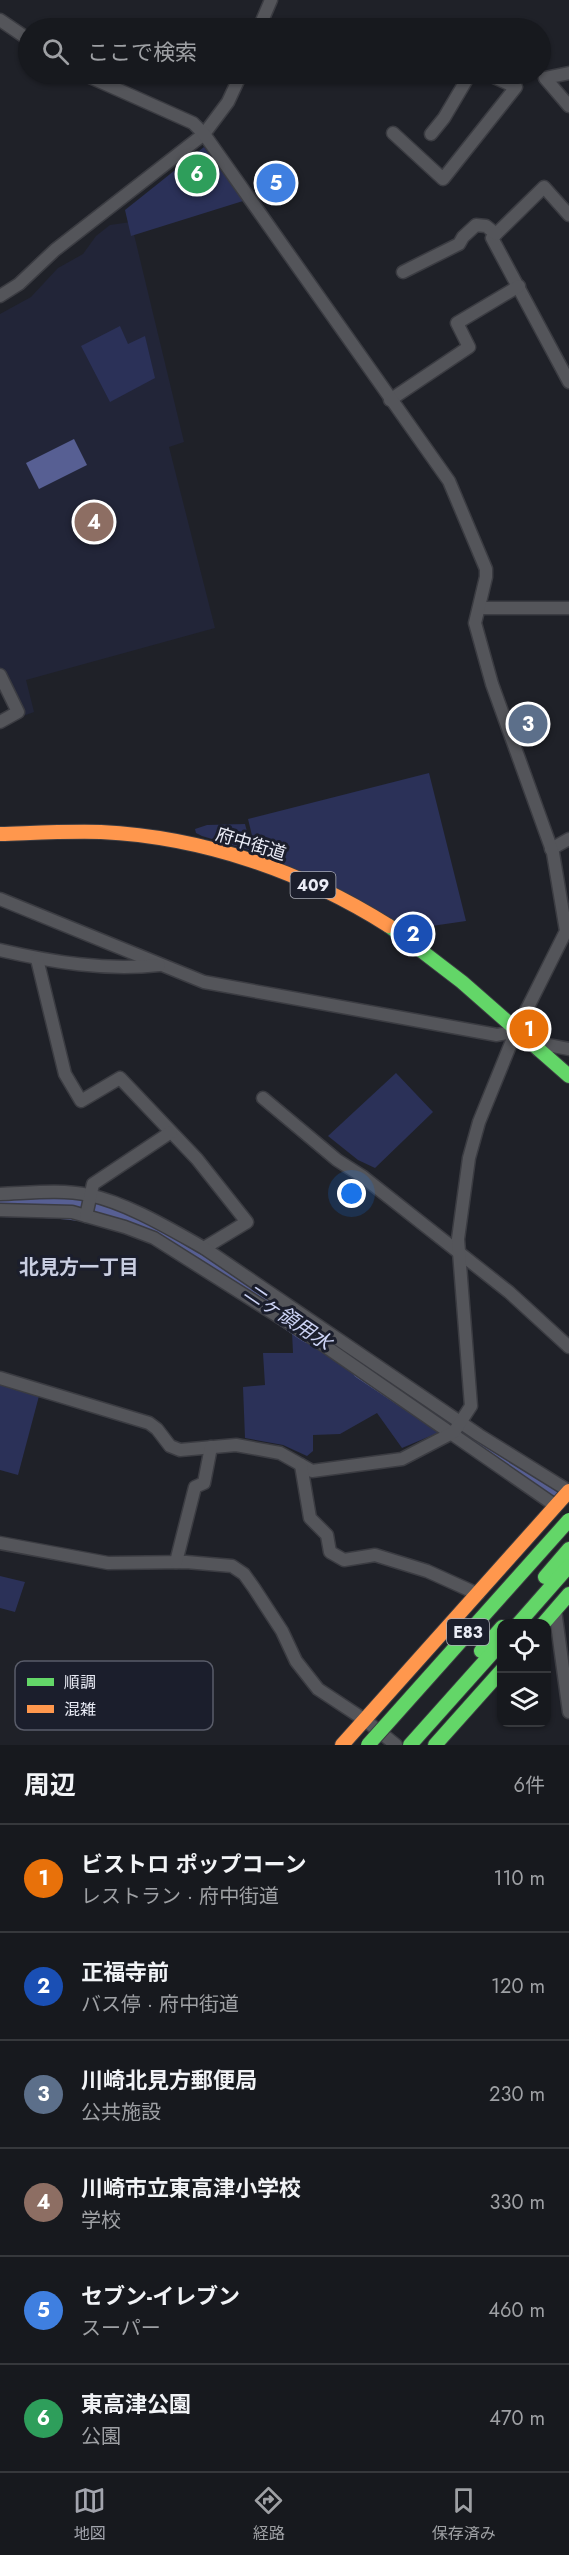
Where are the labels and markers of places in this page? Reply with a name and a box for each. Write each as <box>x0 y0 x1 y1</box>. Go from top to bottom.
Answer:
pin: 6 <box>178 152 216 196</box>
pin: 5 <box>256 160 296 206</box>
pin: 4 <box>74 500 113 544</box>
pin: 3 <box>508 702 548 746</box>
pin: 2 <box>394 912 432 956</box>
pin: 1 <box>510 1006 548 1052</box>

